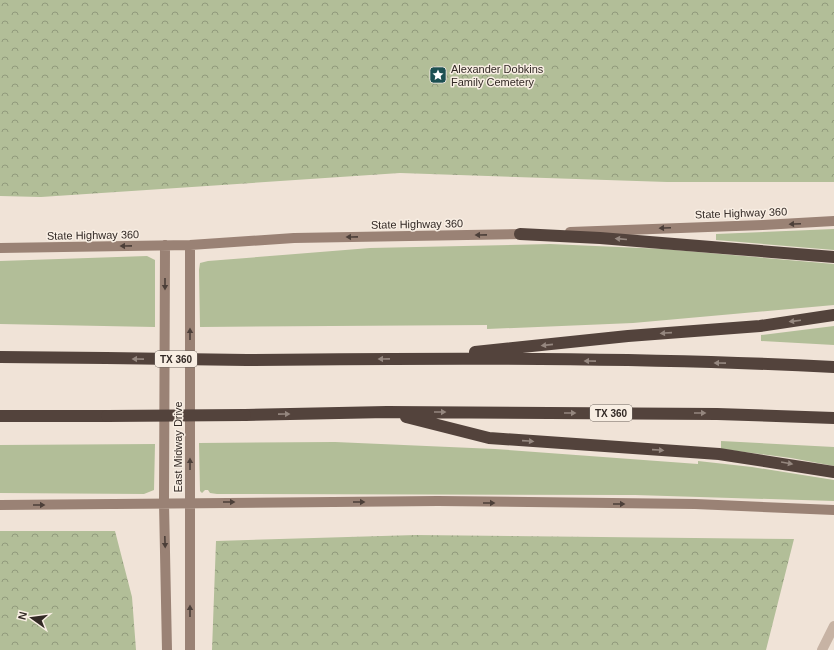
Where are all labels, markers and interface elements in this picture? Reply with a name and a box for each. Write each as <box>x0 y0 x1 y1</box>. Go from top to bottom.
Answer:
place label: Alexander Dobkins Family Cemetery <box>451 63 544 88</box>
place icon: Alexander Dobkins Family Cemetery <box>428 65 448 85</box>
street label: State Highway 360 <box>695 205 787 221</box>
street label: State Highway 360 <box>371 217 463 231</box>
one-way arrow <box>789 220 801 227</box>
one-way arrow <box>659 224 671 231</box>
street label: State Highway 360 <box>47 228 139 242</box>
one-way arrow <box>474 232 487 238</box>
one-way arrow <box>345 234 358 240</box>
one-way arrow <box>615 236 627 243</box>
one-way arrow <box>119 243 132 249</box>
one-way arrow <box>162 278 168 291</box>
one-way arrow <box>789 318 802 324</box>
one-way arrow <box>187 327 193 340</box>
one-way arrow <box>660 329 672 336</box>
one-way arrow <box>541 341 553 348</box>
road number: TX 360 <box>155 351 197 367</box>
one-way arrow <box>131 356 144 362</box>
one-way arrow <box>377 356 390 362</box>
one-way arrow <box>583 358 596 364</box>
one-way arrow <box>714 359 726 366</box>
street label: East Midway Drive <box>172 401 184 493</box>
road number: TX 360 <box>590 405 632 421</box>
one-way arrow <box>434 409 447 415</box>
one-way arrow <box>564 410 577 416</box>
one-way arrow <box>694 410 707 416</box>
one-way arrow <box>278 411 291 417</box>
one-way arrow <box>522 437 534 444</box>
one-way arrow <box>652 446 664 453</box>
one-way arrow <box>187 457 193 470</box>
one-way arrow <box>781 460 793 466</box>
one-way arrow <box>223 499 236 505</box>
one-way arrow <box>353 499 366 505</box>
one-way arrow <box>483 500 496 506</box>
one-way arrow <box>613 501 626 507</box>
one-way arrow <box>33 502 46 508</box>
one-way arrow <box>162 536 169 548</box>
north arrow <box>12 598 52 638</box>
one-way arrow <box>187 604 193 617</box>
text: N <box>16 610 29 621</box>

